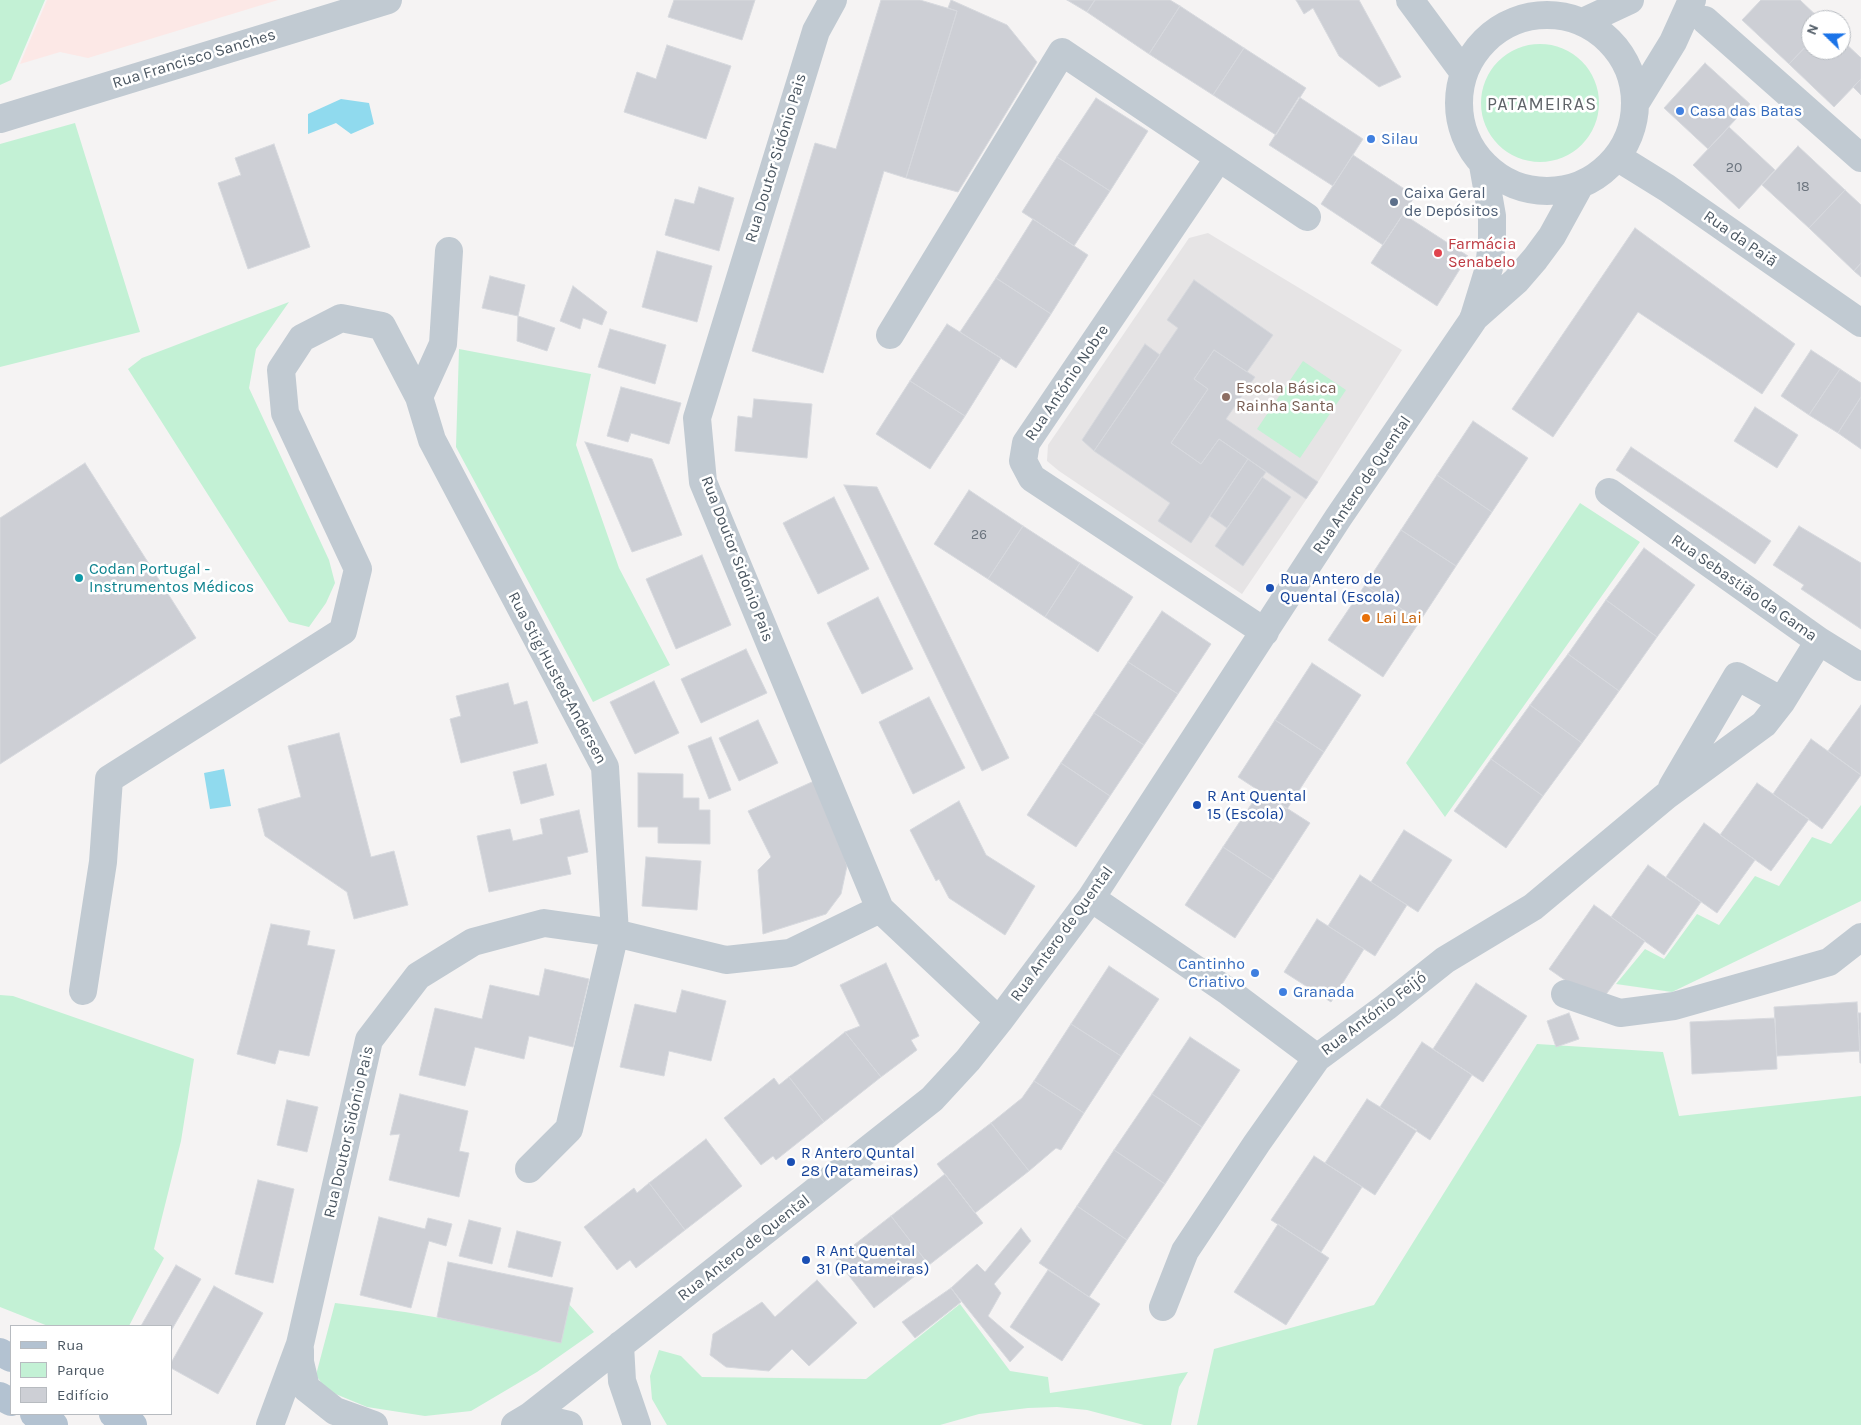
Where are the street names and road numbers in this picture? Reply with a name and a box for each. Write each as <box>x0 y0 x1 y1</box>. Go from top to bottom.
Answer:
street label: Rua Francisco Sanches <box>110 25 278 93</box>
street label: Rua Doutor Sidónio Pais <box>741 71 811 245</box>
street label: Rua da Paiã <box>1700 207 1780 271</box>
street label: Rua António Nobre <box>1021 321 1113 445</box>
street label: Rua Antero de Quental <box>1309 412 1415 558</box>
street label: Rua Doutor Sidónio Pais <box>697 473 777 645</box>
street label: Rua Sebastião da Gama <box>1667 530 1821 646</box>
street label: Rua Stig Husted-Andersen <box>503 589 611 767</box>
street label: Rua Antero de Quental <box>1007 863 1117 1005</box>
street label: Rua António Feijó <box>1317 968 1431 1060</box>
street label: Rua Doutor Sidónio Pais <box>320 1044 378 1220</box>
street label: Rua Antero de Quental <box>674 1190 814 1306</box>

